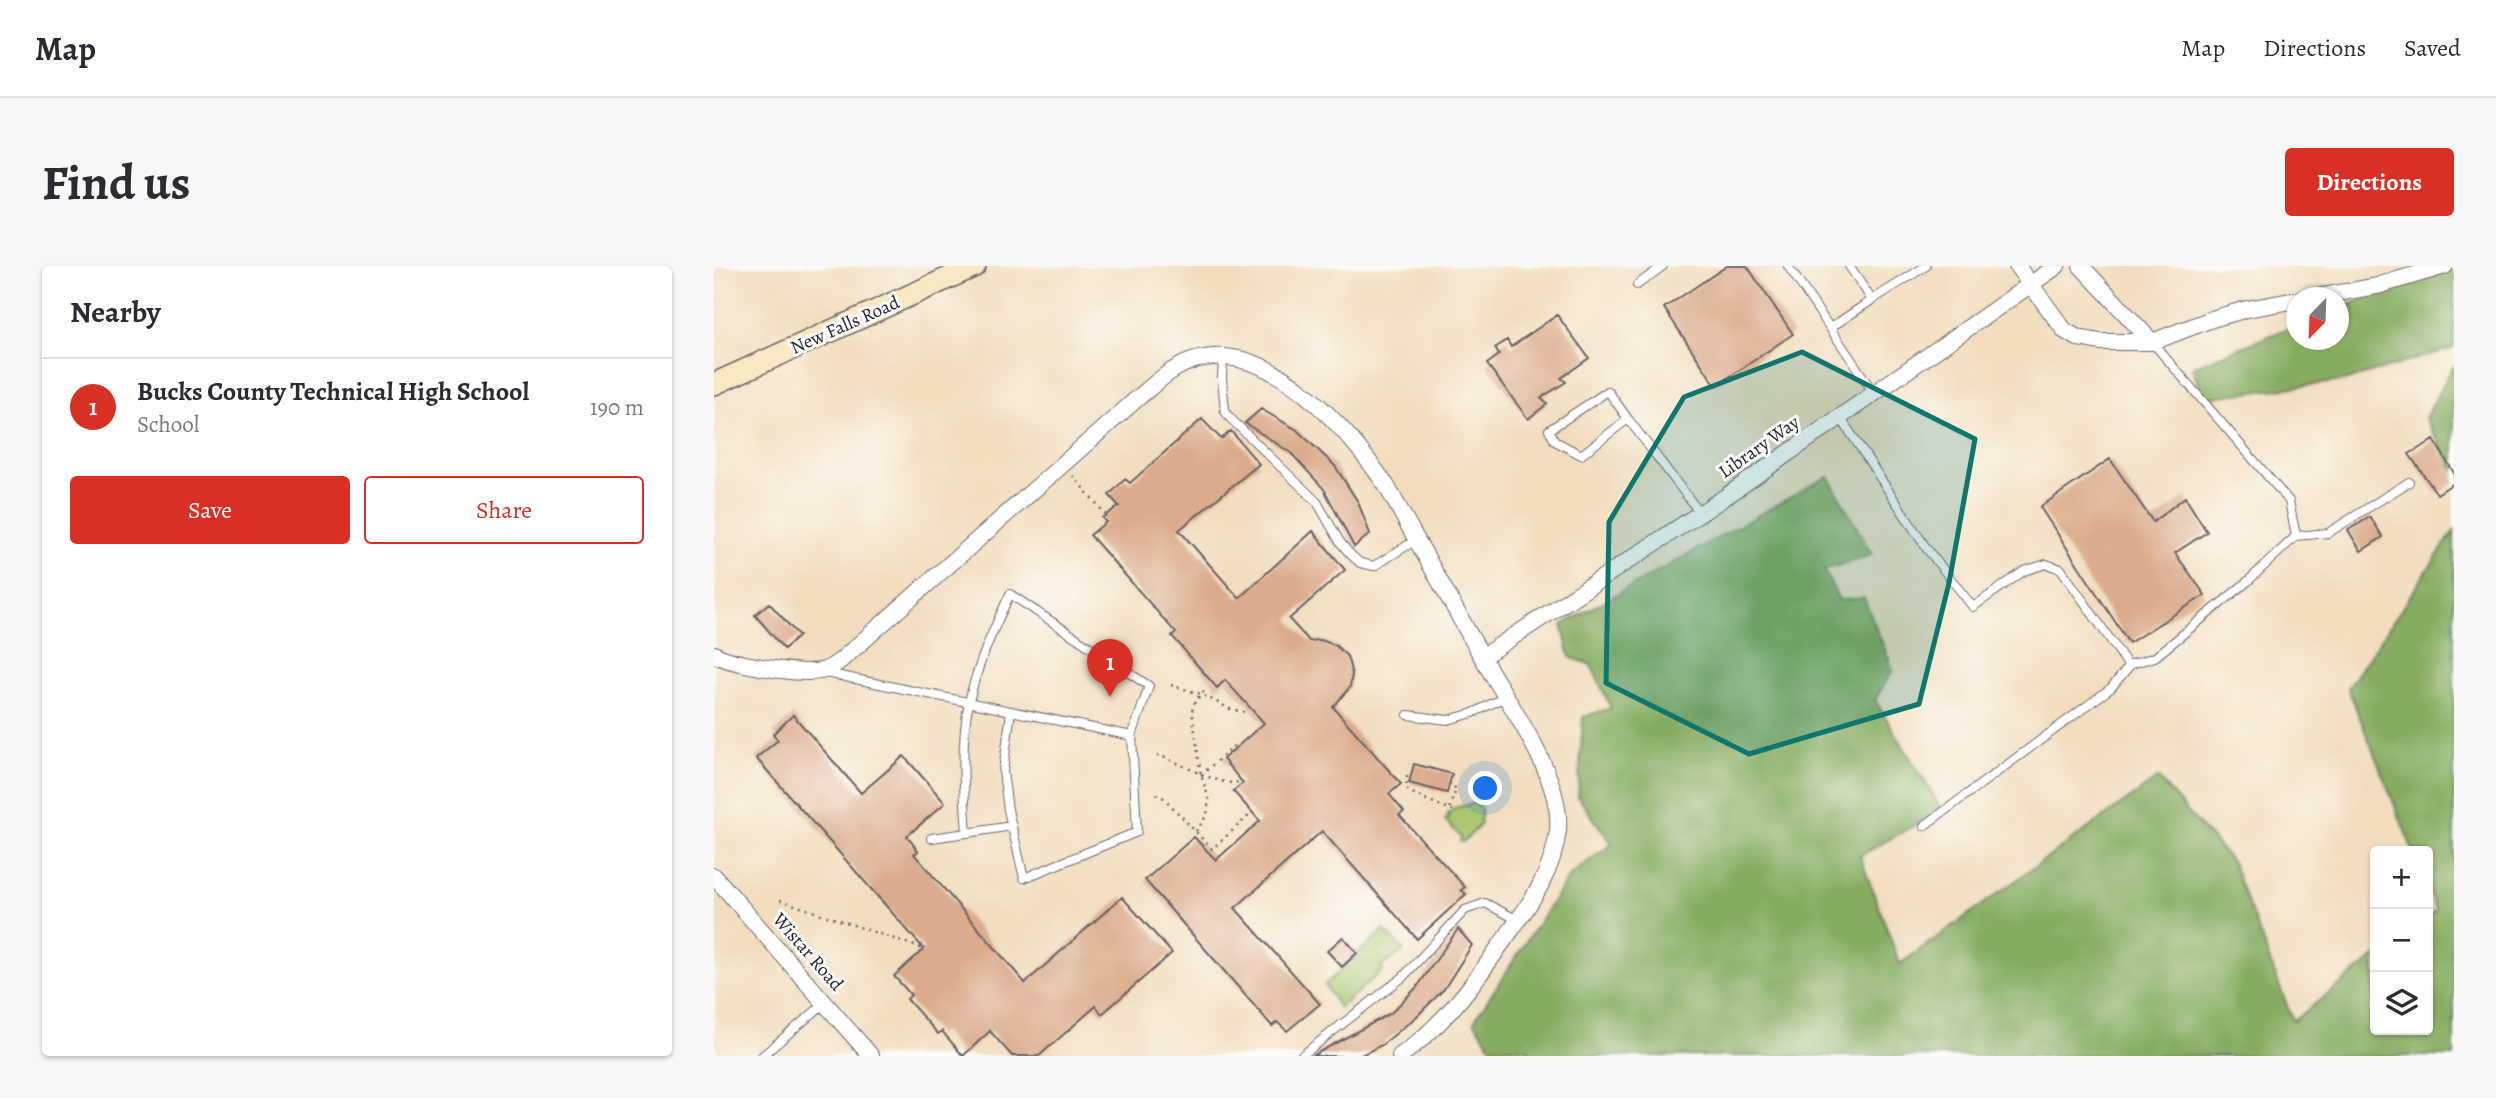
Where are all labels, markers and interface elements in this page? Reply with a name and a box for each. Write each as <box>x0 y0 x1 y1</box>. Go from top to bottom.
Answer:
text: Map <box>35 26 96 71</box>
text: Map <box>2181 32 2225 64</box>
text: Directions <box>2263 32 2366 64</box>
text: Saved <box>2404 32 2461 64</box>
button: Directions <box>2285 148 2454 216</box>
text: Find us <box>42 149 190 216</box>
north arrow <box>2286 287 2349 350</box>
street label: New Falls Road <box>786 289 904 361</box>
text: Nearby <box>70 292 161 332</box>
text: Bucks County Technical High School <box>137 374 529 409</box>
text: 1 <box>89 392 97 423</box>
text: 190 m <box>590 392 644 423</box>
text: School <box>137 409 199 440</box>
street label: Library Way <box>1713 409 1805 484</box>
button: Save <box>70 476 350 544</box>
button: Share <box>364 476 644 544</box>
pin: 1 <box>1087 639 1133 697</box>
your location <box>1468 771 1502 805</box>
map controls <box>2370 846 2433 1035</box>
button: + <box>2370 846 2433 909</box>
street label: Wistar Road <box>766 907 850 997</box>
button: − <box>2370 909 2433 972</box>
button: layers <box>2370 972 2433 1035</box>

